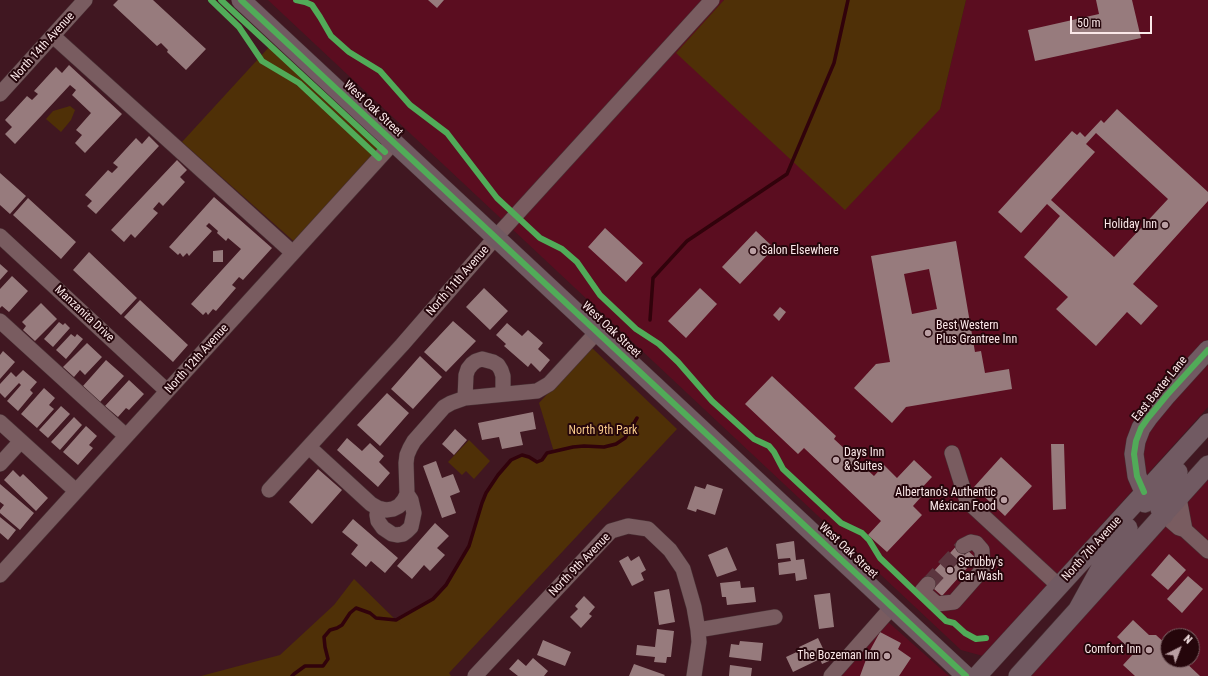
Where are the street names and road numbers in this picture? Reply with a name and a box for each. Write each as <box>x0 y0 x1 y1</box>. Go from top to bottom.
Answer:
street label: North 14th Avenue <box>8 9 78 85</box>
street label: West Oak Street <box>340 78 406 140</box>
street label: North 11th Avenue <box>424 243 492 319</box>
street label: Manzanita Drive <box>51 283 117 345</box>
street label: West Oak Street <box>578 299 644 361</box>
street label: North 12th Avenue <box>162 321 232 397</box>
street label: East Baxter Lane <box>1129 354 1191 424</box>
street label: North 7th Avenue <box>1059 514 1125 584</box>
street label: West Oak Street <box>815 520 881 582</box>
street label: North 9th Avenue <box>546 530 614 600</box>

